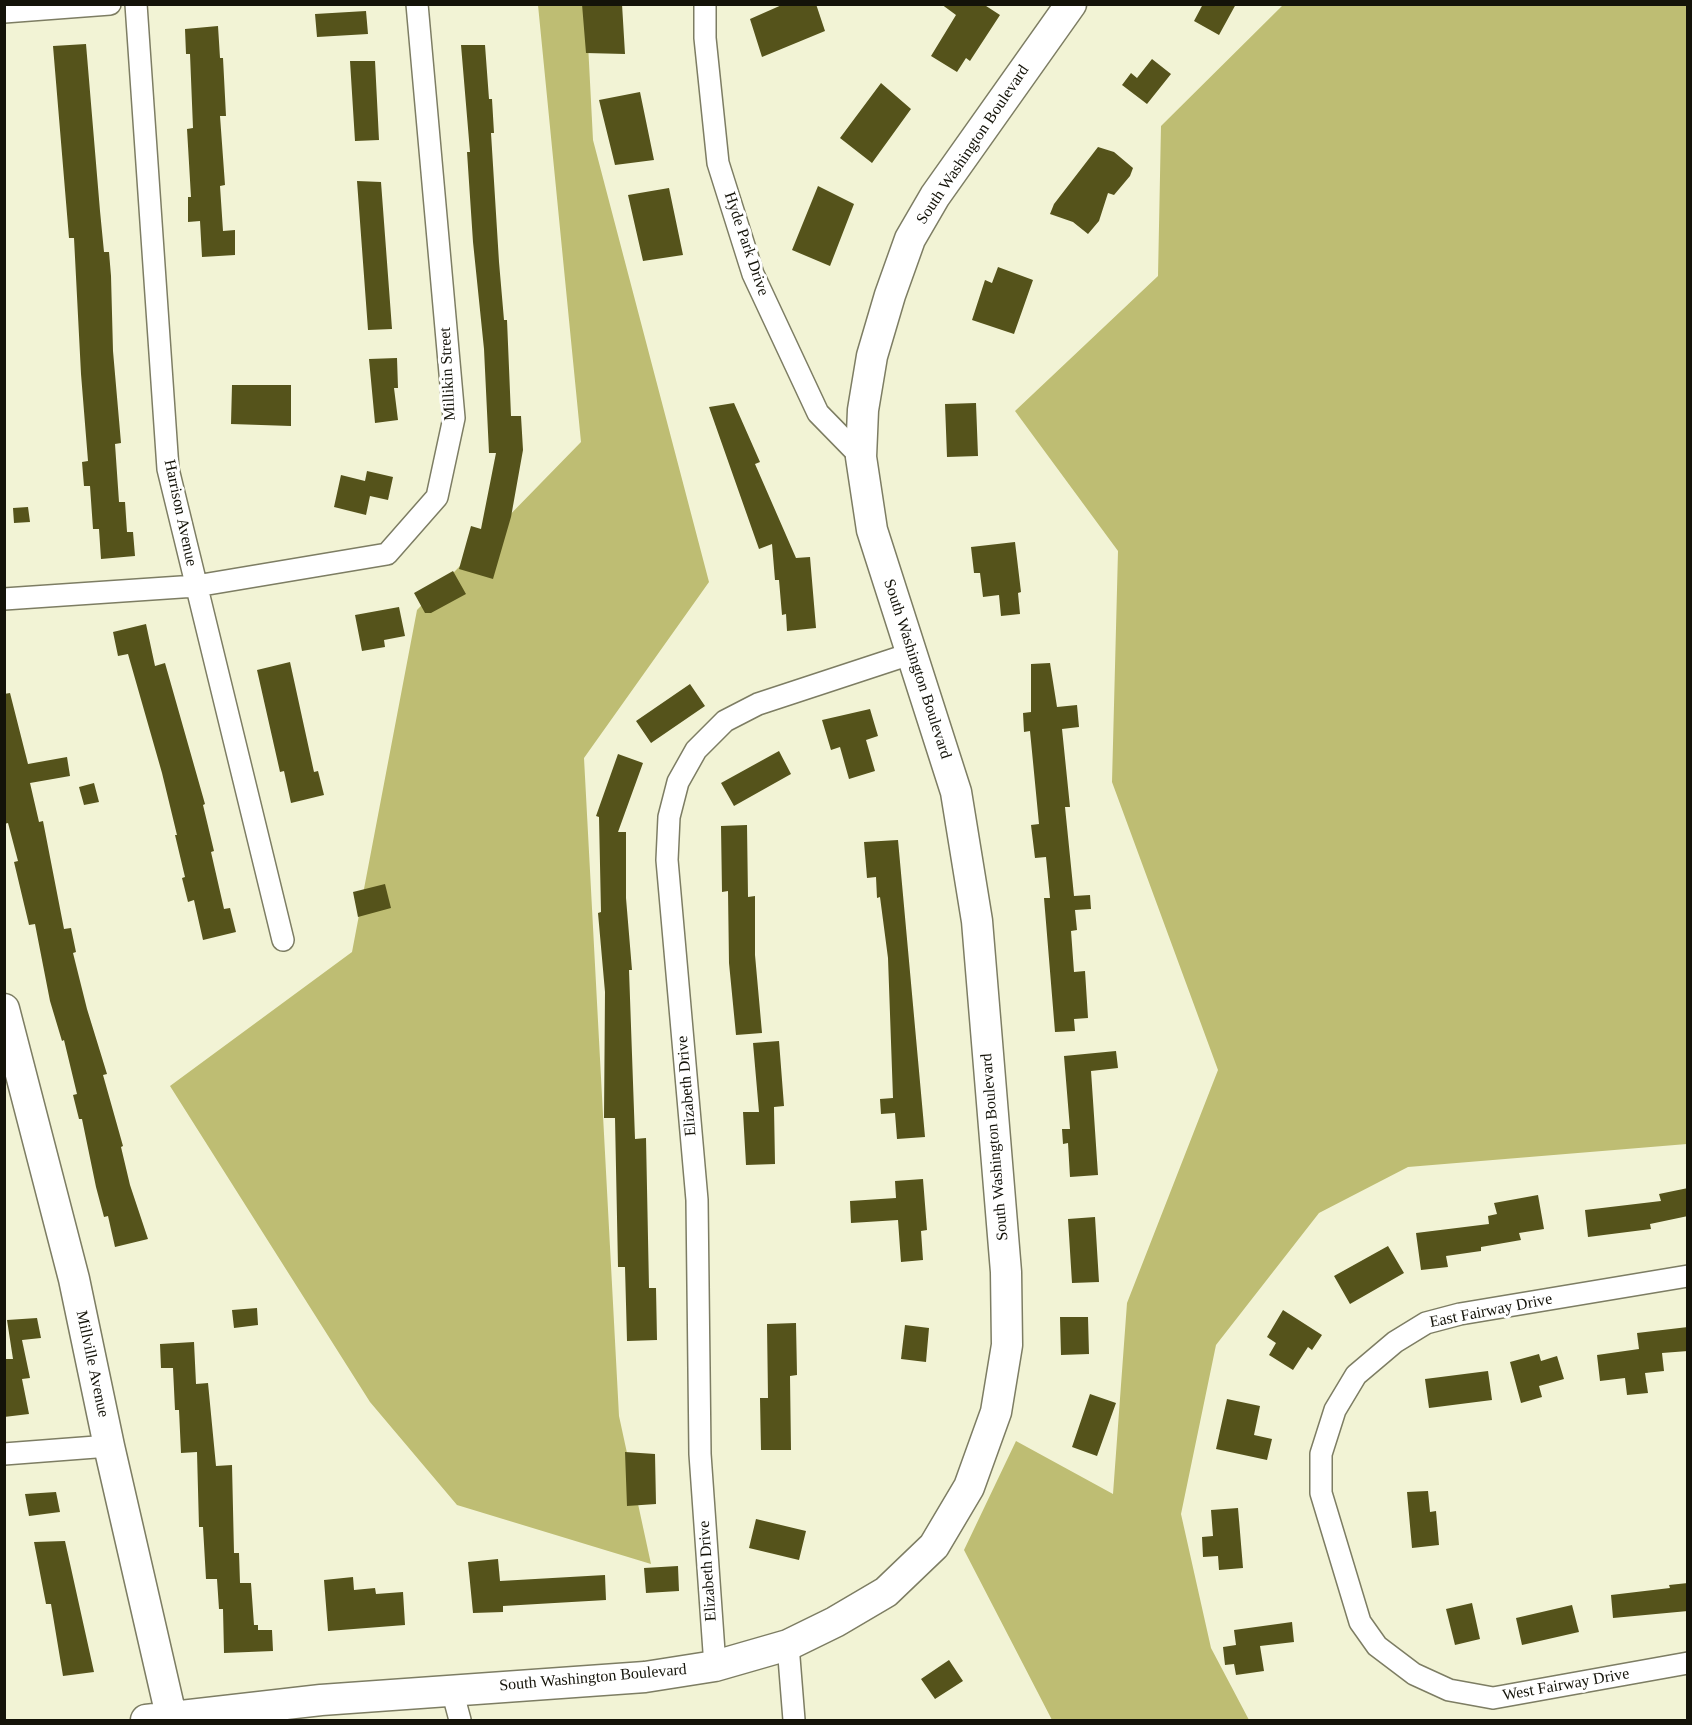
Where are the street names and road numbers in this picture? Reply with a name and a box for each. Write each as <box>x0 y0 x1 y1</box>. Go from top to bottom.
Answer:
street label: South Washington Boulevard <box>912 62 1034 228</box>
street label: Hyde Park Drive <box>719 190 773 298</box>
street label: Millikin Street <box>436 327 460 421</box>
street label: Harrison Avenue <box>159 458 201 568</box>
street label: South Washington Boulevard <box>879 577 955 761</box>
street label: Elizabeth Drive <box>673 1035 701 1137</box>
street label: South Washington Boulevard <box>977 1053 1013 1241</box>
street label: East Fairway Drive <box>1428 1290 1554 1332</box>
street label: Millville Avenue <box>71 1309 113 1419</box>
street label: Elizabeth Drive <box>695 1520 721 1622</box>
street label: South Washington Boulevard <box>499 1660 687 1696</box>
street label: West Fairway Drive <box>1501 1664 1631 1706</box>

